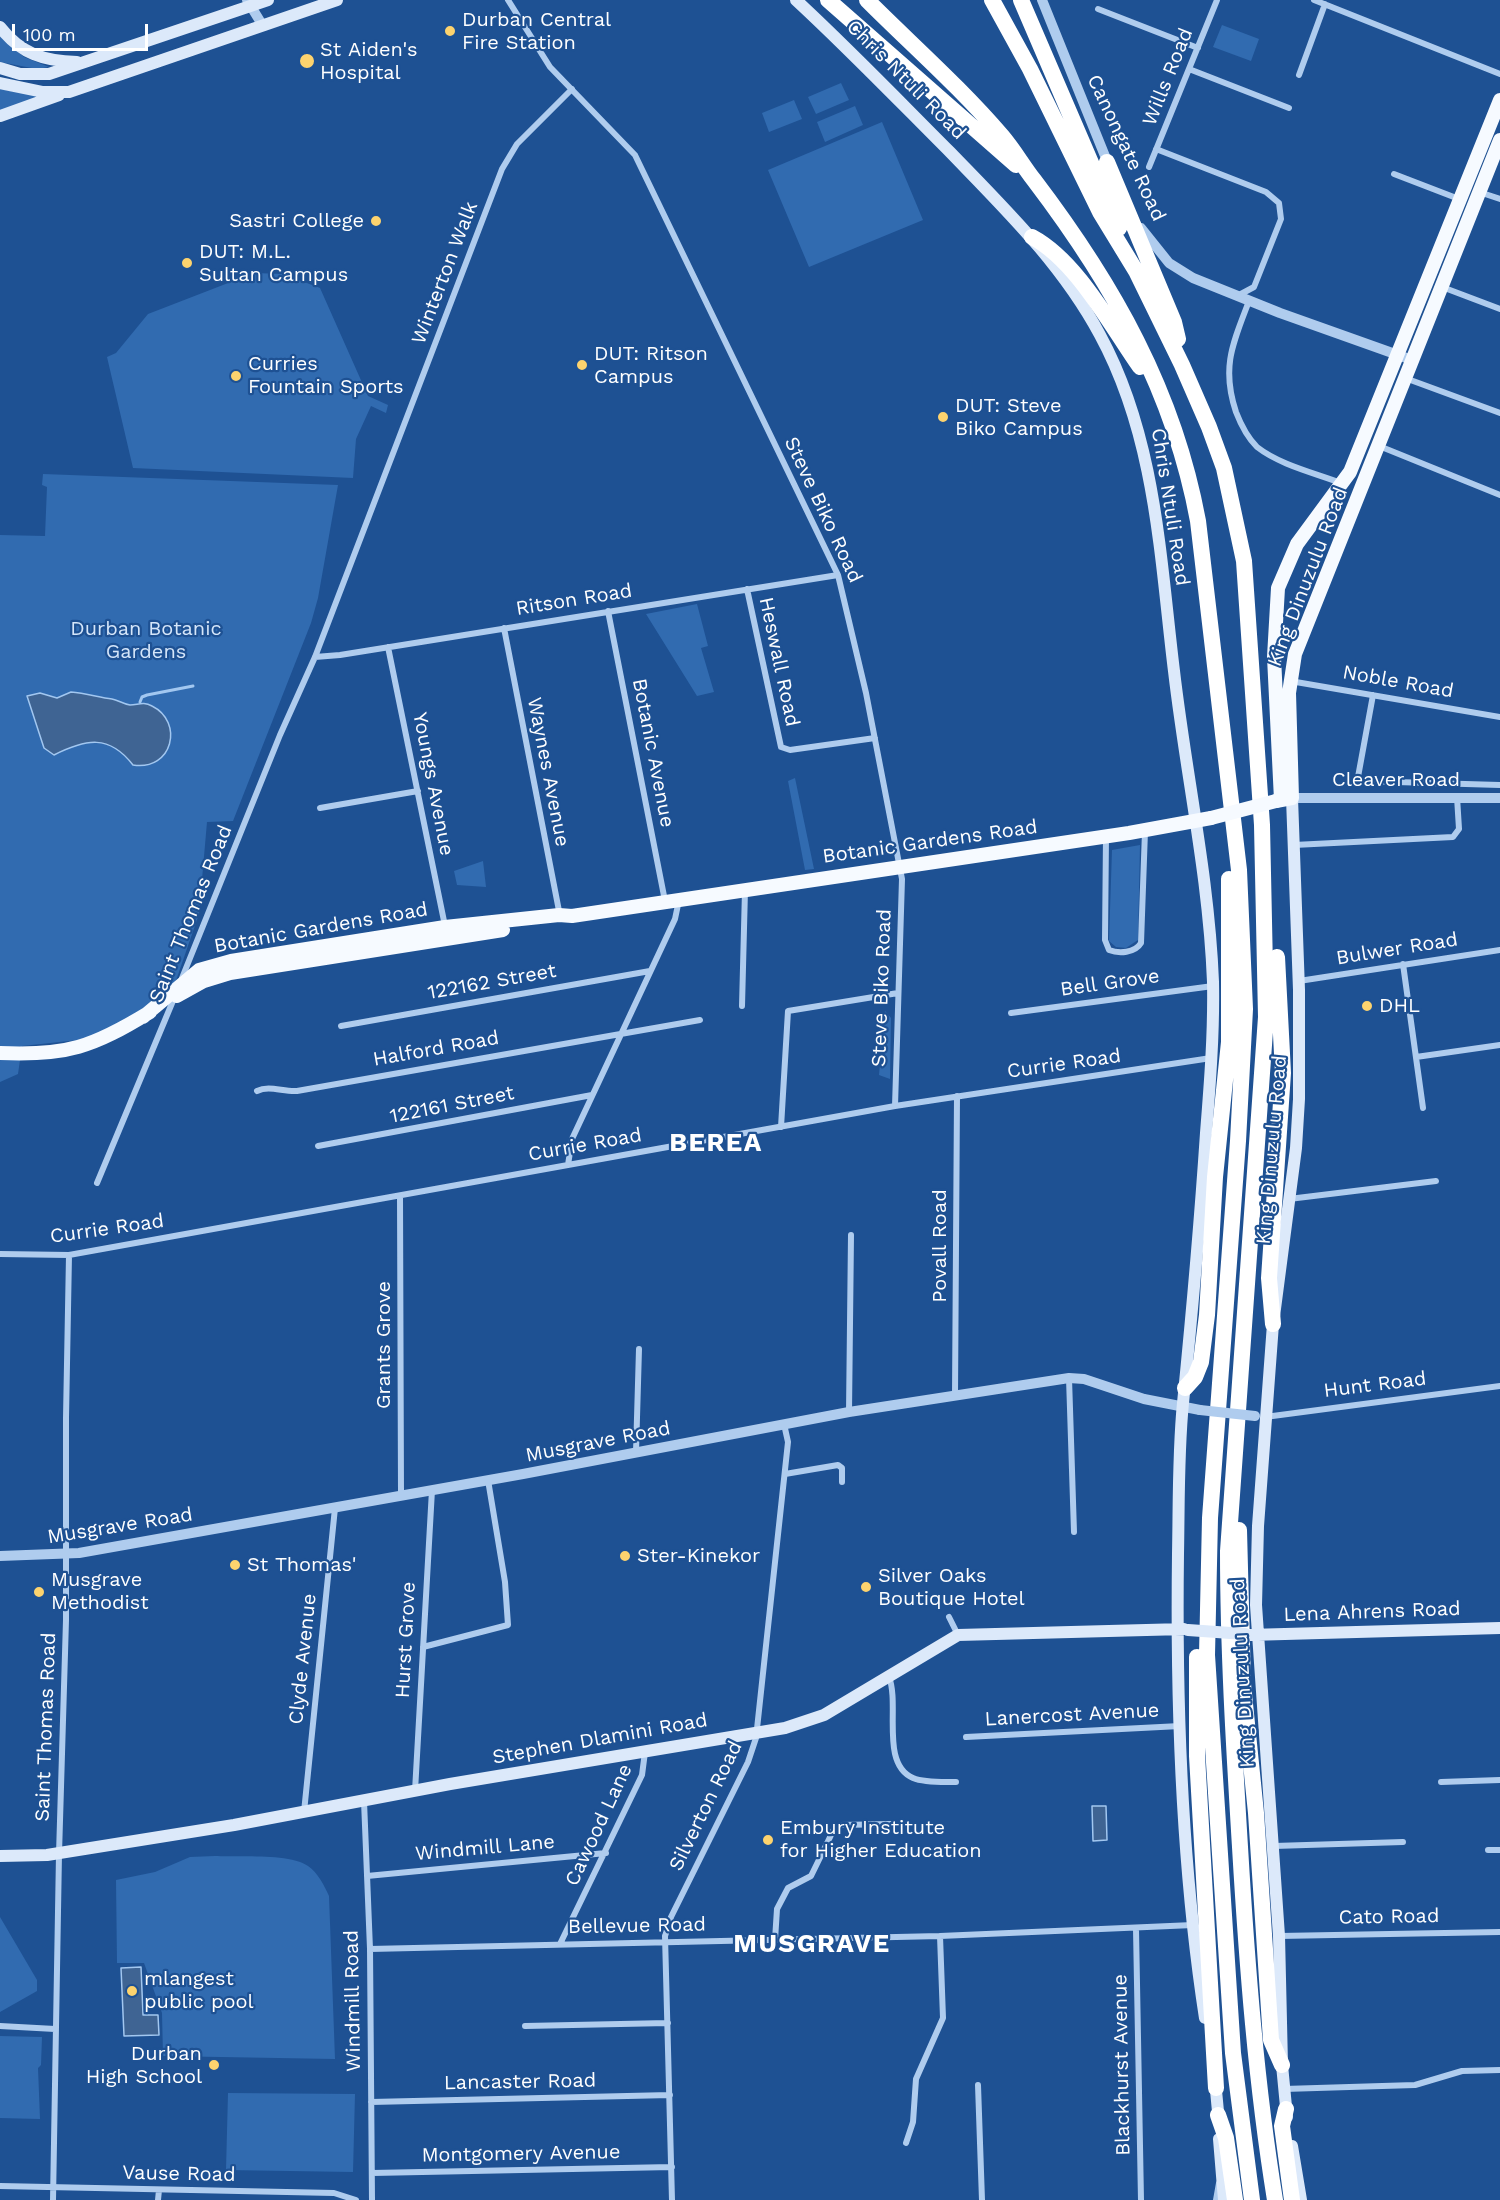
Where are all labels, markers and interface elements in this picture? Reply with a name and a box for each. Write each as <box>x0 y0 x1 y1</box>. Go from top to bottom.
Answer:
place label: Durban Central Fire Station <box>462 8 611 55</box>
scale bar <box>15 12 152 50</box>
street label: Chris Ntuli Road <box>841 15 971 145</box>
text: 100 m <box>23 24 76 45</box>
marker: Durban Central Fire Station <box>443 24 457 38</box>
street label: Wills Road <box>1138 25 1198 129</box>
place label: St Aiden's Hospital <box>320 38 417 85</box>
marker: St Aiden's Hospital <box>298 52 316 70</box>
street label: Canongate Road <box>1082 71 1170 225</box>
street label: Winterton Walk <box>407 198 483 348</box>
place label: Sastri College <box>229 209 364 233</box>
marker: Sastri College <box>369 214 383 228</box>
place label: DUT: M.L. Sultan Campus <box>199 240 348 287</box>
marker: DUT: M.L. Sultan Campus <box>180 256 194 270</box>
place label: DUT: Ritson Campus <box>594 342 708 389</box>
place label: Curries Fountain Sports <box>248 352 404 399</box>
marker: DUT: Ritson Campus <box>575 358 589 372</box>
marker: Curries Fountain Sports <box>229 369 243 383</box>
place label: DUT: Steve Biko Campus <box>955 394 1083 441</box>
marker: DUT: Steve Biko Campus <box>936 410 950 424</box>
street label: Chris Ntuli Road <box>1146 426 1194 588</box>
street label: Steve Biko Road <box>779 433 867 587</box>
street label: King Dinuzulu Road <box>1263 484 1353 670</box>
street label: Ritson Road <box>514 579 634 621</box>
street label: Heswall Road <box>754 595 804 729</box>
park label: Durban Botanic Gardens <box>70 617 222 664</box>
street label: Noble Road <box>1341 660 1455 704</box>
street label: Botanic Avenue <box>627 677 679 829</box>
street label: Waynes Avenue <box>522 695 574 849</box>
street label: Youngs Avenue <box>407 710 459 858</box>
street label: Cleaver Road <box>1332 768 1460 792</box>
street label: Botanic Gardens Road <box>821 815 1039 869</box>
street label: Saint Thomas Road <box>144 822 238 1006</box>
street label: Botanic Gardens Road <box>212 897 430 959</box>
street label: Steve Biko Road <box>867 909 897 1067</box>
street label: Bulwer Road <box>1334 928 1460 970</box>
street label: 122162 Street <box>426 959 558 1005</box>
street label: Bell Grove <box>1059 964 1161 1002</box>
place label: DHL <box>1379 994 1420 1018</box>
marker: DHL <box>1360 999 1374 1013</box>
street label: Halford Road <box>371 1026 501 1072</box>
street label: Currie Road <box>1005 1044 1123 1084</box>
street label: King Dinuzulu Road <box>1252 1054 1292 1246</box>
street label: 122161 Street <box>388 1081 516 1129</box>
street label: Currie Road <box>526 1123 644 1167</box>
district label: BEREA <box>669 1127 763 1159</box>
street label: Povall Road <box>928 1189 952 1303</box>
street label: Currie Road <box>48 1209 166 1249</box>
street label: Grants Grove <box>372 1281 396 1409</box>
street label: Hunt Road <box>1322 1367 1428 1403</box>
street label: Musgrave Road <box>524 1416 672 1468</box>
street label: Musgrave Road <box>46 1503 194 1549</box>
place label: Ster-Kinekor <box>637 1544 760 1568</box>
marker: Ster-Kinekor <box>618 1549 632 1563</box>
place label: St Thomas' <box>247 1553 356 1577</box>
marker: St Thomas' <box>228 1558 242 1572</box>
place label: Silver Oaks Boutique Hotel <box>878 1564 1025 1611</box>
place label: Musgrave Methodist <box>51 1568 149 1615</box>
street label: King Dinuzulu Road <box>1226 1578 1260 1768</box>
marker: Silver Oaks Boutique Hotel <box>859 1580 873 1594</box>
street label: Hurst Grove <box>391 1581 421 1699</box>
marker: Musgrave Methodist <box>32 1585 46 1599</box>
street label: Clyde Avenue <box>284 1592 322 1726</box>
street label: Lena Ahrens Road <box>1283 1597 1461 1627</box>
street label: Saint Thomas Road <box>31 1632 61 1822</box>
street label: Lanercost Avenue <box>984 1698 1160 1732</box>
street label: Stephen Dlamini Road <box>491 1708 709 1770</box>
street label: Silverton Road <box>664 1737 748 1875</box>
street label: Cawood Lane <box>560 1760 638 1890</box>
place label: Embury Institute for Higher Education <box>780 1816 982 1863</box>
street label: Windmill Lane <box>414 1830 556 1866</box>
marker: Embury Institute for Higher Education <box>761 1833 775 1847</box>
street label: Cato Road <box>1338 1904 1440 1930</box>
street label: Bellevue Road <box>568 1913 706 1939</box>
district label: MUSGRAVE <box>733 1928 891 1960</box>
street label: Windmill Road <box>340 1930 366 2072</box>
place label: mlangest public pool <box>144 1967 254 2014</box>
street label: Blackhurst Avenue <box>1108 1974 1136 2156</box>
marker: mlangest public pool <box>125 1984 139 1998</box>
place label: Durban High School <box>86 2042 202 2089</box>
marker: Durban High School <box>207 2058 221 2072</box>
street label: Lancaster Road <box>444 2069 596 2095</box>
street label: Montgomery Avenue <box>421 2140 621 2168</box>
street label: Vause Road <box>122 2161 236 2187</box>

